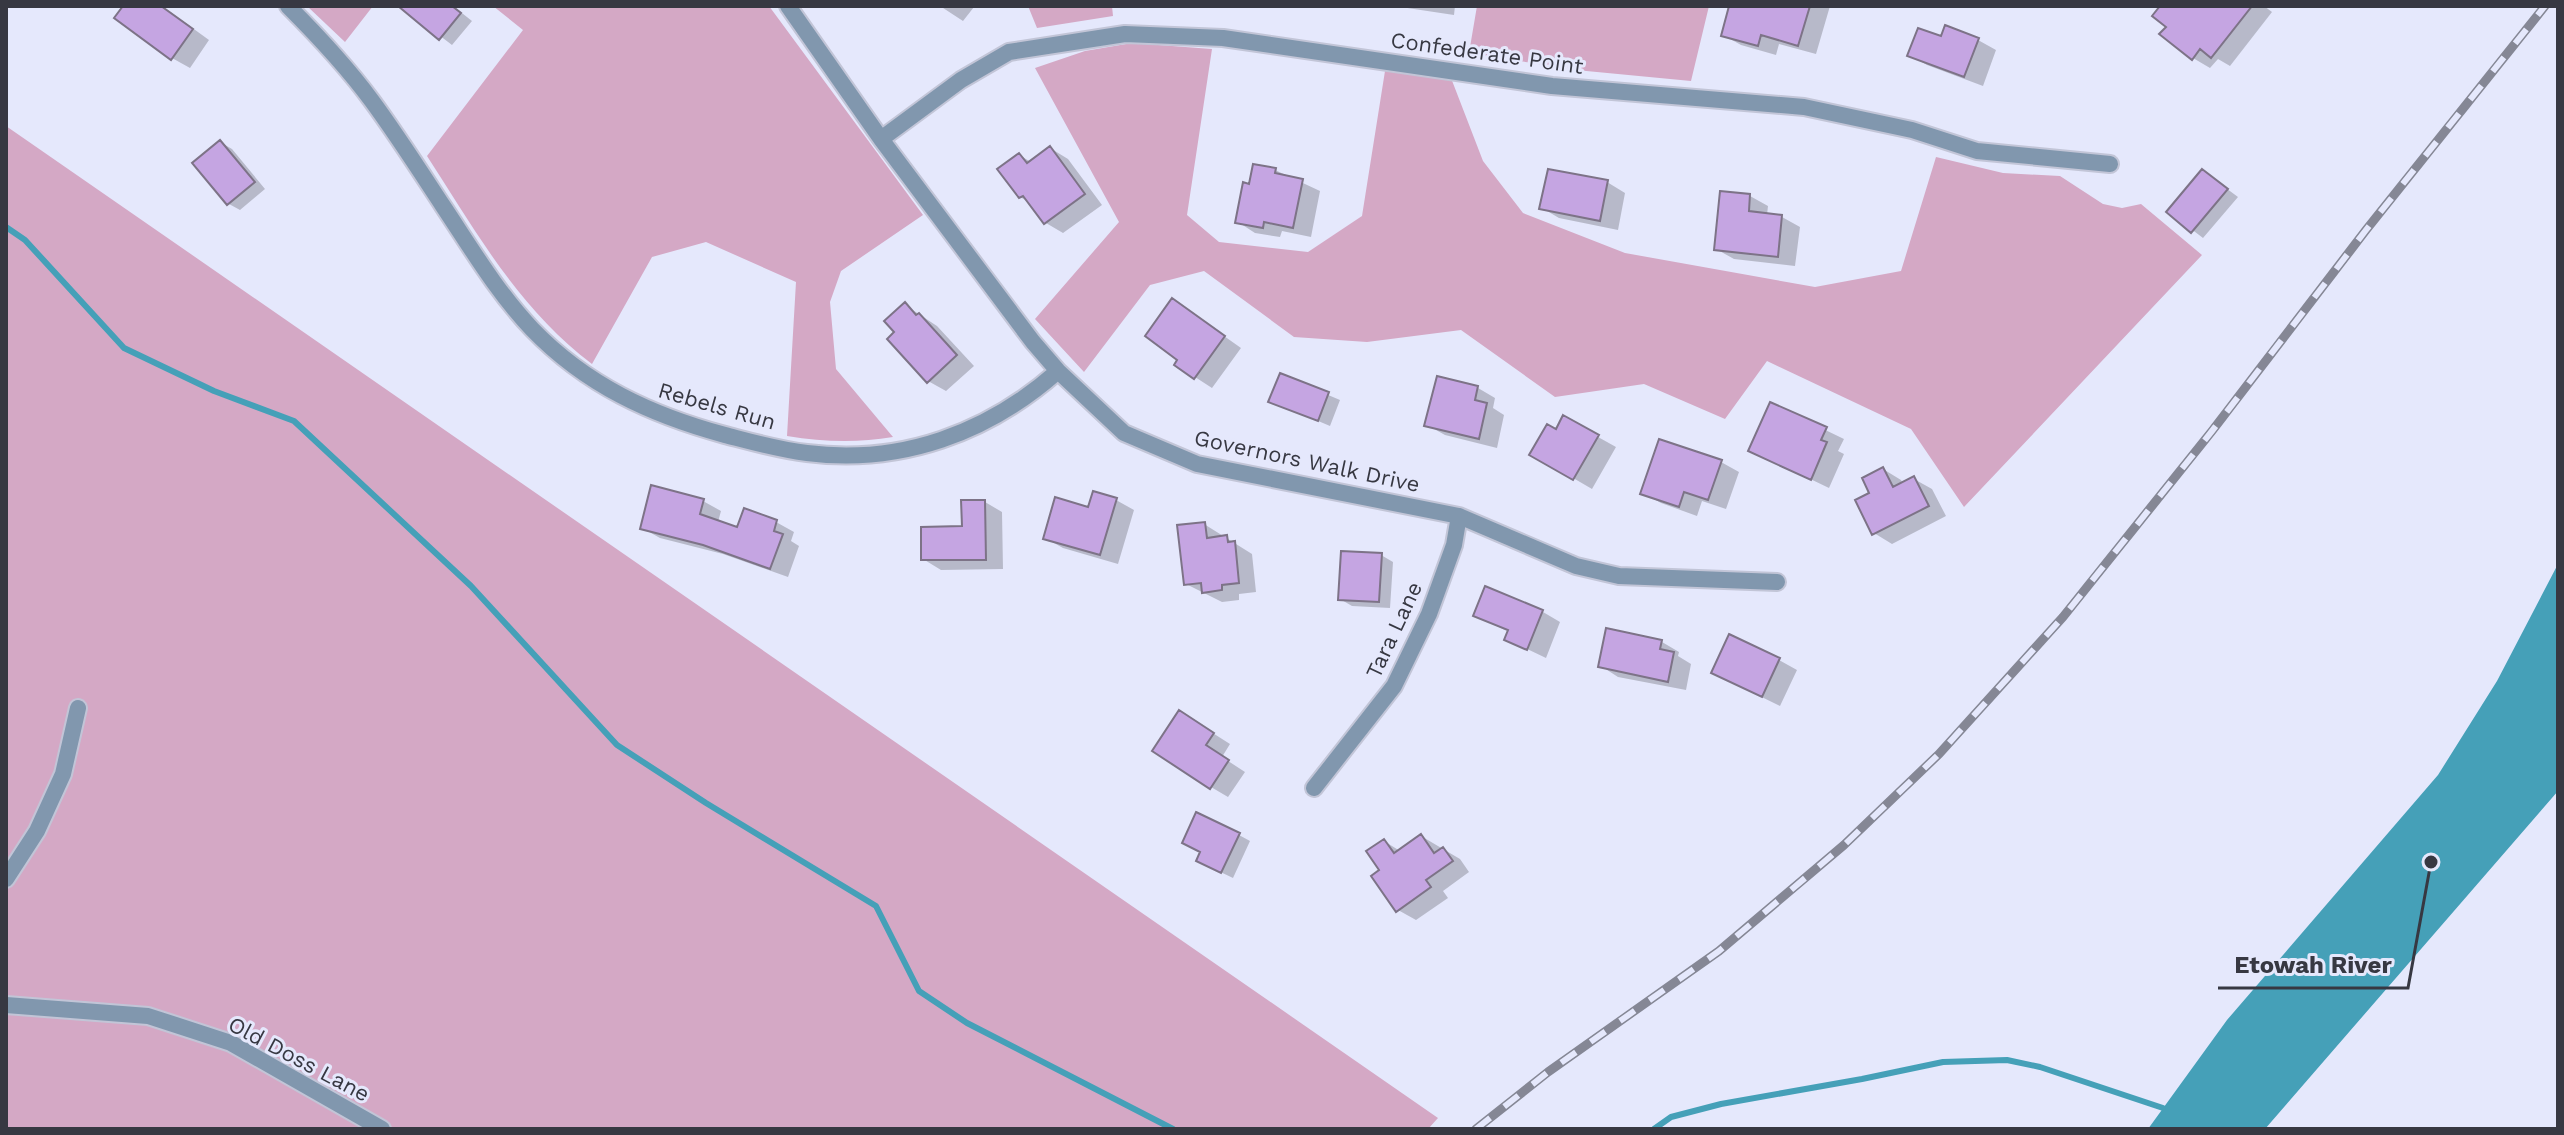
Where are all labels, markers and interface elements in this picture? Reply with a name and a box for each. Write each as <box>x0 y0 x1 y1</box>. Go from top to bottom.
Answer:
street label: Confederate Point <box>1389 27 1585 79</box>
street label: Rebels Run <box>655 377 779 435</box>
street label: Governors Walk Drive <box>1192 425 1422 497</box>
street label: Tara Lane <box>1361 578 1427 682</box>
callout: Etowah River <box>2218 940 2408 988</box>
text: Etowah River <box>2234 951 2392 979</box>
street label: Old Doss Lane <box>224 1011 374 1107</box>

